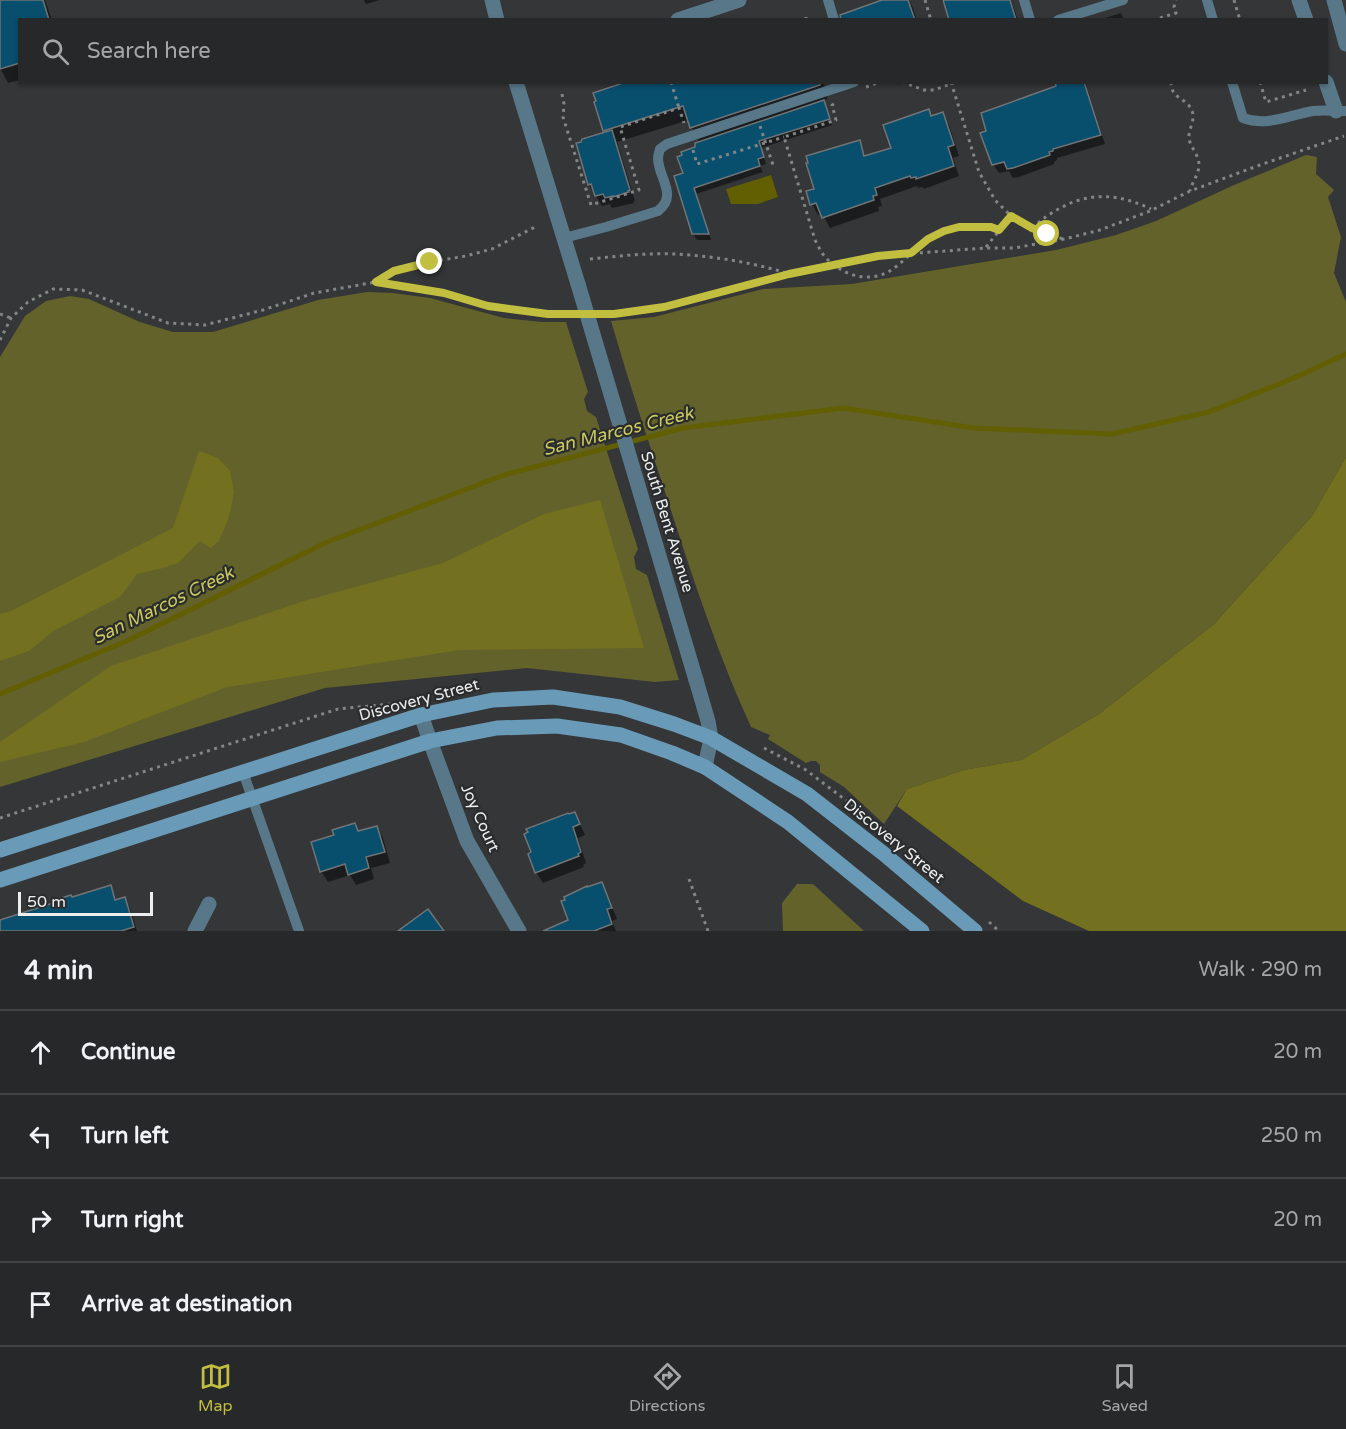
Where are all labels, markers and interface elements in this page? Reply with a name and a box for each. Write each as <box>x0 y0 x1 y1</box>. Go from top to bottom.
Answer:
search box <box>18 18 1328 84</box>
icon: search <box>39 35 72 68</box>
text: Search here <box>87 38 211 64</box>
route start <box>1033 220 1059 246</box>
route end <box>416 248 442 274</box>
water label: San Marcos Creek <box>541 401 697 460</box>
street label: South Bent Avenue <box>636 449 698 595</box>
water label: San Marcos Creek <box>89 561 238 649</box>
street label: Discovery Street <box>357 674 481 726</box>
street label: Joy Court <box>456 781 504 855</box>
street label: Discovery Street <box>840 794 948 888</box>
scale bar <box>18 889 153 916</box>
text: 50 m <box>27 892 66 912</box>
text: 4 min <box>24 955 93 986</box>
text: Walk · 290 m <box>1199 958 1322 982</box>
icon: ahead <box>24 1036 57 1069</box>
text: Continue <box>81 1039 176 1065</box>
text: 20 m <box>1273 1040 1322 1064</box>
icon: left <box>24 1120 57 1153</box>
text: Turn left <box>81 1123 169 1149</box>
text: 250 m <box>1261 1124 1322 1148</box>
icon: right <box>24 1204 57 1237</box>
text: Turn right <box>81 1207 183 1233</box>
text: 20 m <box>1273 1208 1322 1232</box>
icon: arrive <box>24 1288 57 1321</box>
text: Arrive at destination <box>81 1291 292 1317</box>
tab: Map <box>198 1360 233 1416</box>
tab: Directions <box>629 1360 705 1416</box>
tab: Saved <box>1102 1360 1148 1416</box>

